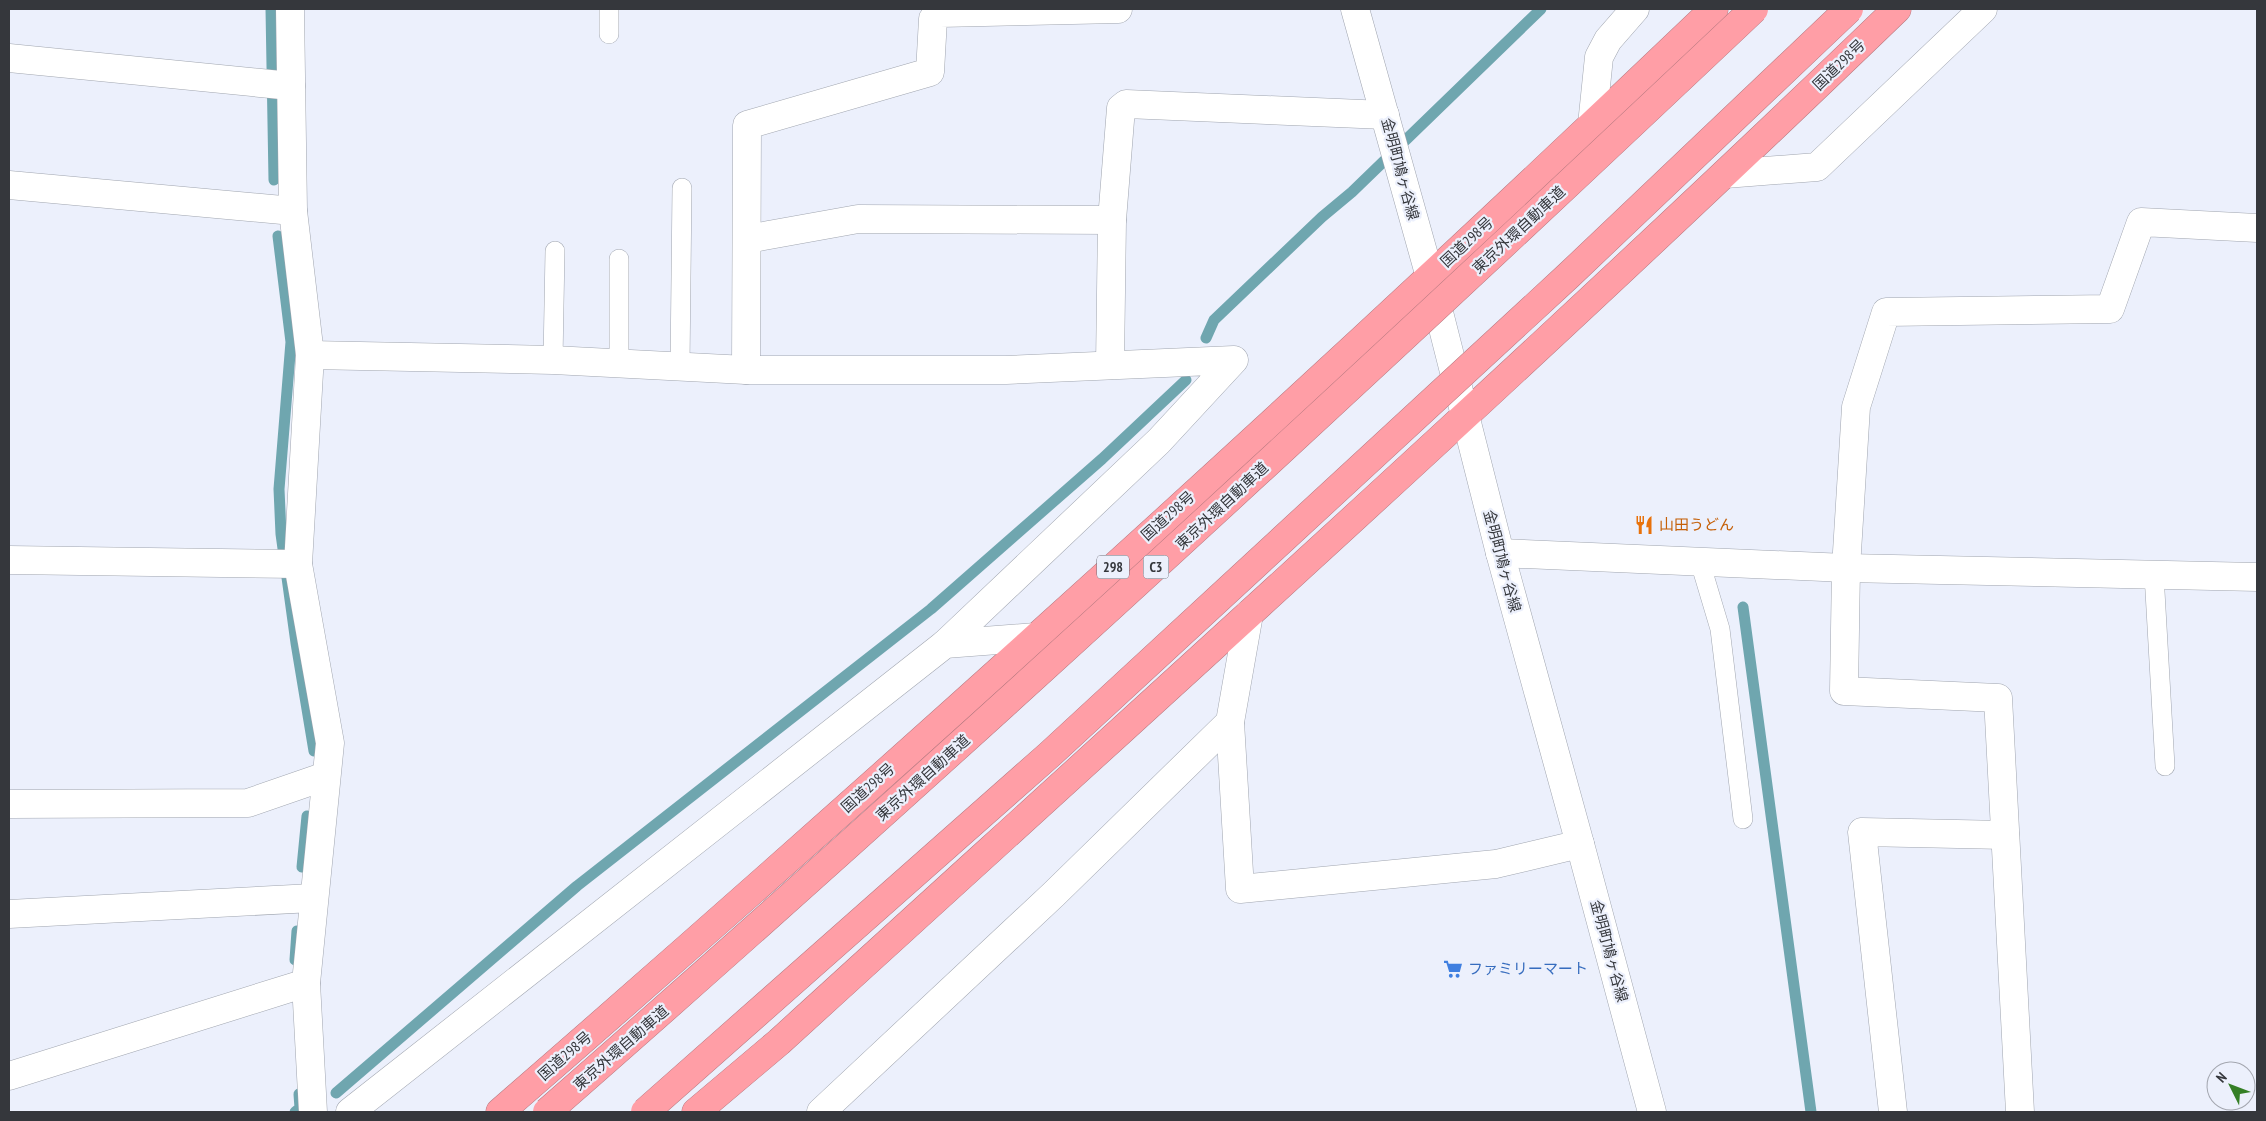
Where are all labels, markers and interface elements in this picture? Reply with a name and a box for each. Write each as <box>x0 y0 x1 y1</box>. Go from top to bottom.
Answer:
street label: 国道298号 <box>1809 35 1869 94</box>
street label: 金明町鳩ヶ谷線 <box>1378 116 1423 222</box>
street label: 東京外環自動車道 <box>1468 182 1569 278</box>
street label: 国道298号 <box>1436 212 1497 271</box>
street label: 東京外環自動車道 <box>1171 458 1272 554</box>
street label: 国道298号 <box>1137 487 1198 545</box>
street label: 金明町鳩ヶ谷線 <box>1480 508 1525 614</box>
restaurant icon: 山田うどん <box>1633 514 1655 536</box>
place label: 山田うどん <box>1659 515 1734 534</box>
road number: 298 <box>1097 556 1129 578</box>
road number: C3 <box>1144 556 1168 578</box>
street label: 東京外環自動車道 <box>872 730 974 825</box>
street label: 国道298号 <box>837 759 898 817</box>
street label: 金明町鳩ヶ谷線 <box>1587 898 1632 1004</box>
supermarket icon: ファミリーマート <box>1442 958 1464 980</box>
place label: ファミリーマート <box>1468 959 1588 978</box>
street label: 東京外環自動車道 <box>569 1001 672 1094</box>
street label: 国道298号 <box>534 1027 596 1084</box>
north arrow <box>2206 1061 2256 1111</box>
text: N <box>2212 1068 2231 1086</box>

